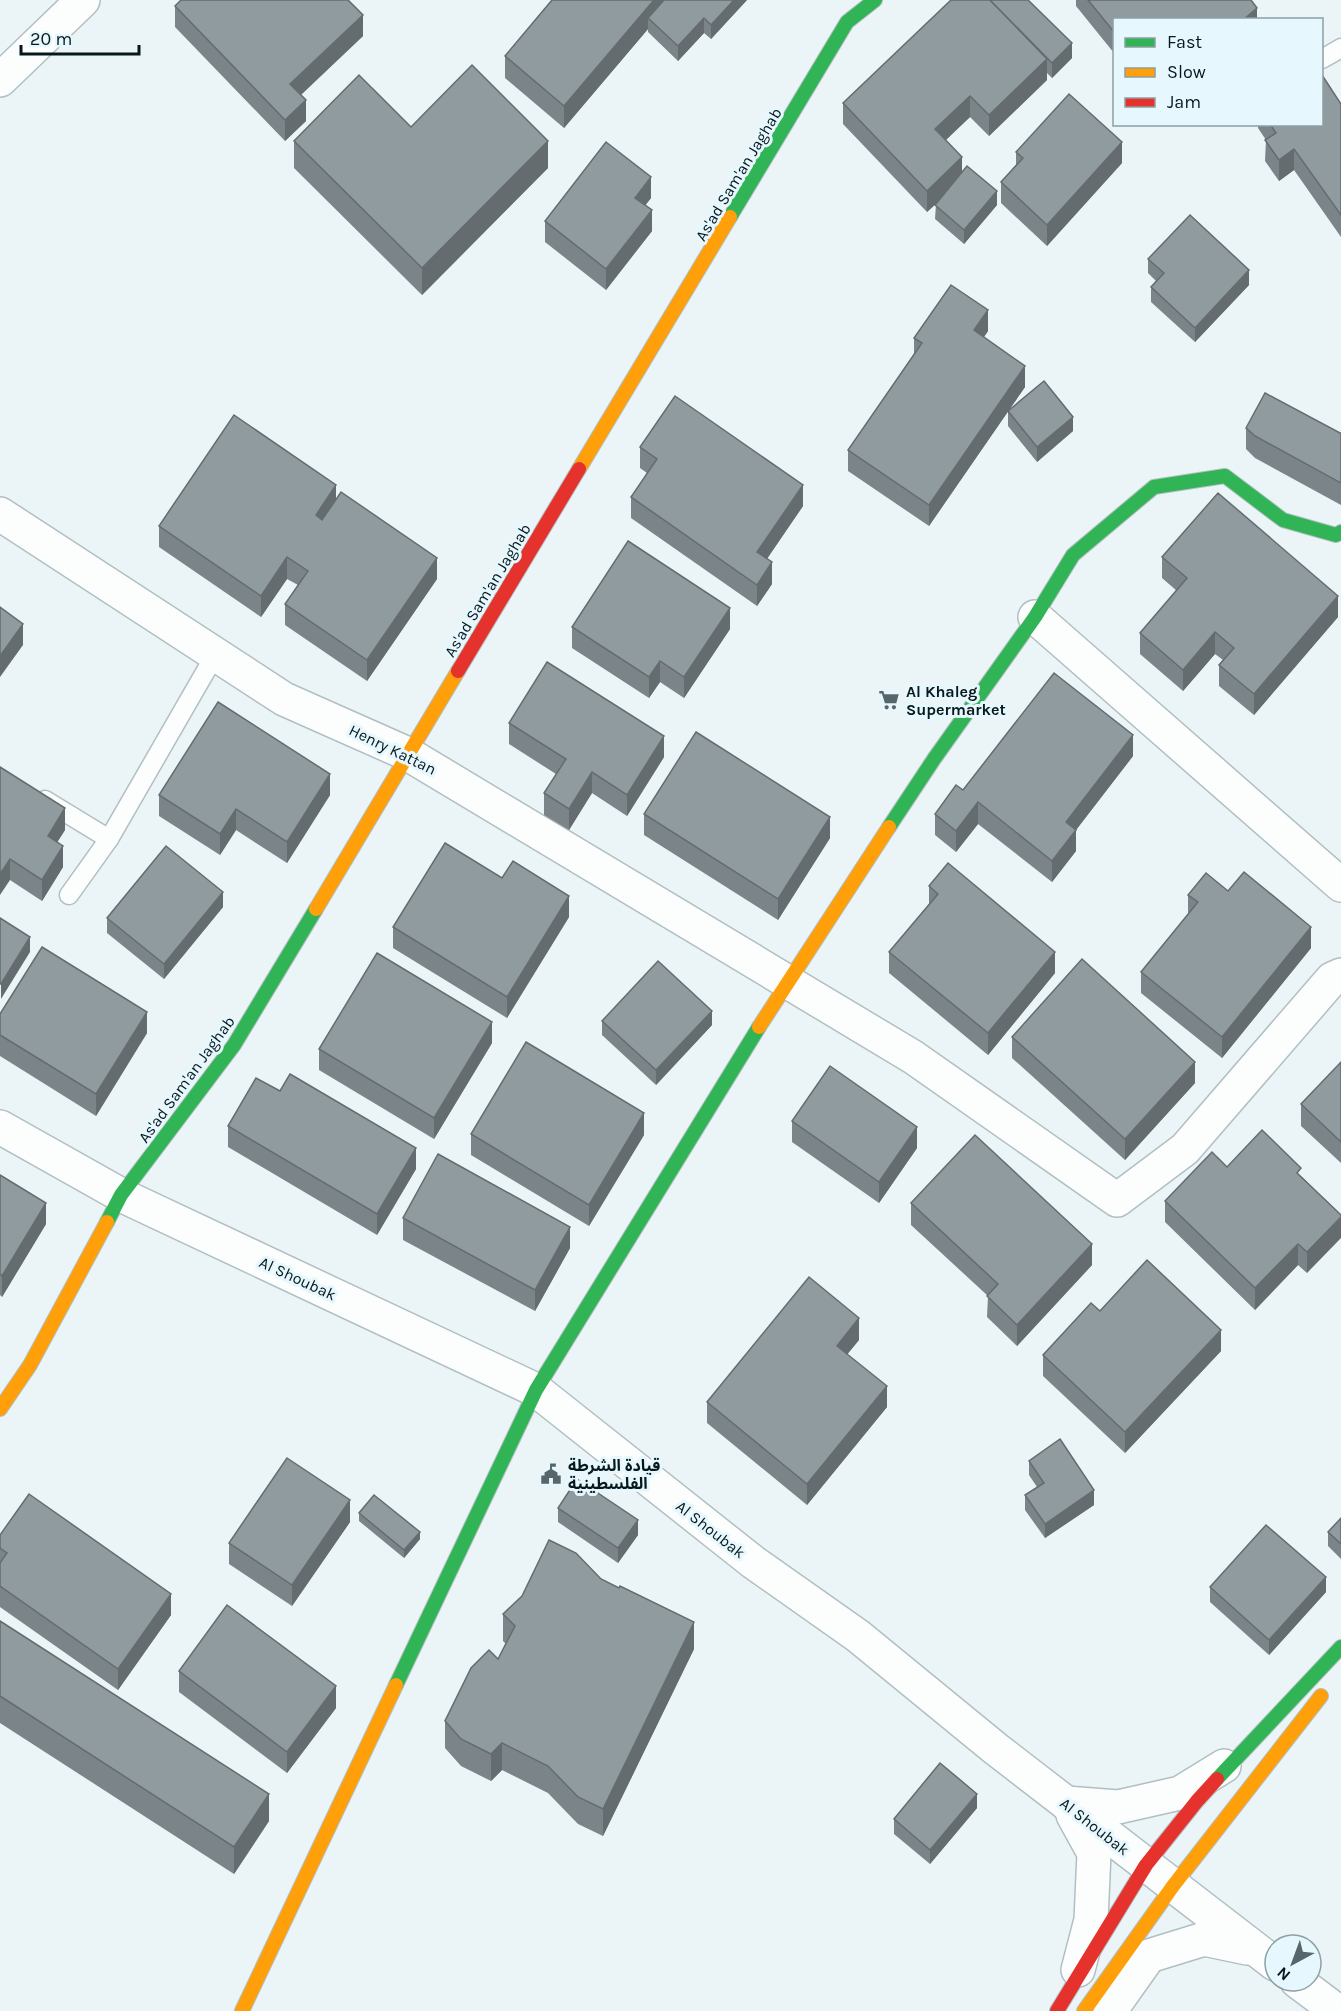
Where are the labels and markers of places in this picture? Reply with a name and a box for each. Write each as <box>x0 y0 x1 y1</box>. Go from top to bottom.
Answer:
place label: Al Khaleg Supermarket <box>906 682 1006 719</box>
supermarket icon: Al Khaleg Supermarket <box>877 688 901 712</box>
place label: قيادة الشرطة الفلسطينية <box>568 1456 660 1493</box>
public building icon: قيادة الشرطة الفلسطينية <box>539 1462 563 1486</box>

